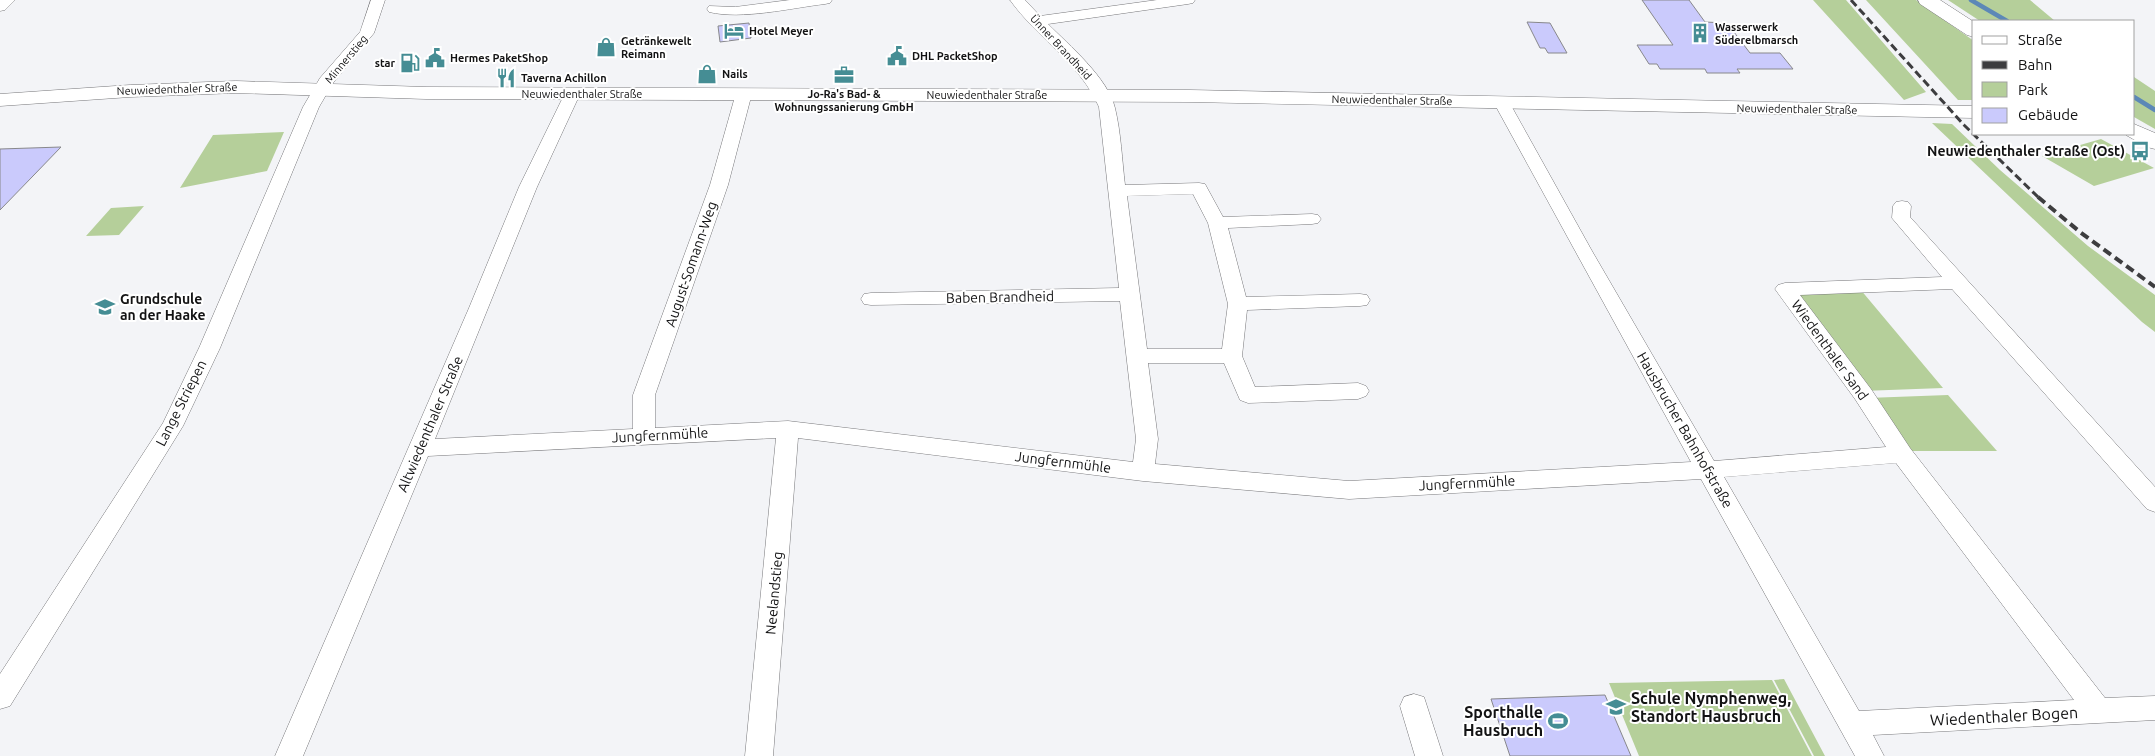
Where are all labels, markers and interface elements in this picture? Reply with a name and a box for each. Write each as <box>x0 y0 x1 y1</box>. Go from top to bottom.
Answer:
street label: Ünner Brandheid <box>1028 12 1094 82</box>
hotel icon: Hotel Meyer <box>723 20 745 42</box>
legend <box>1972 20 2135 135</box>
place label: Wasserwerk Süderelbmarsch <box>1715 21 1798 46</box>
building icon: Wasserwerk Süderelbmarsch <box>1689 22 1711 44</box>
place label: Hotel Meyer <box>749 25 814 37</box>
text: Straße <box>2018 31 2062 48</box>
street label: Minnerstieg <box>322 32 370 86</box>
place label: Getränkewelt Reimann <box>621 35 692 60</box>
shop icon: Getränkewelt Reimann <box>595 36 617 58</box>
public building icon: DHL PacketShop <box>886 45 908 67</box>
public building icon: Hermes PaketShop <box>424 47 446 69</box>
place label: DHL PacketShop <box>912 50 998 62</box>
fuel station icon: star <box>399 52 421 74</box>
place label: Hermes PaketShop <box>450 52 548 64</box>
text: Bahn <box>2018 56 2052 73</box>
place label: star <box>375 57 395 69</box>
shop icon: Nails <box>696 63 718 85</box>
office icon: Jo-Ra's Bad- & Wohnungssanierung GmbH <box>833 64 855 86</box>
restaurant icon: Taverna Achillon <box>495 67 517 89</box>
place label: Nails <box>722 68 748 80</box>
place label: Taverna Achillon <box>521 72 607 84</box>
street label: Neuwiedenthaler Straße <box>116 81 238 97</box>
text: Park <box>2018 81 2048 98</box>
street label: Neuwiedenthaler Straße <box>522 88 642 100</box>
place label: Jo-Ra's Bad- & Wohnungssanierung GmbH <box>774 88 914 113</box>
street label: Neuwiedenthaler Straße <box>927 89 1047 101</box>
street label: Neuwiedenthaler Straße <box>1332 93 1452 107</box>
street label: Neuwiedenthaler Straße <box>1737 102 1857 116</box>
text: Gebäude <box>2018 106 2078 123</box>
bus stop icon: Neuwiedenthaler Straße (Ost) <box>2129 140 2151 162</box>
place label: Neuwiedenthaler Straße (Ost) <box>1927 143 2125 159</box>
street label: August-Somann-Weg <box>662 199 720 329</box>
street label: Baben Brandheid <box>946 288 1054 306</box>
place label: Grundschule an der Haake <box>120 291 205 323</box>
school or university icon: Grundschule an der Haake <box>94 296 116 318</box>
street label: Wiedenthaler Sand <box>1788 297 1872 403</box>
street label: Hausbrucher Bahnhofstraße <box>1634 349 1736 511</box>
street label: Altwiedenthaler Straße <box>394 354 466 494</box>
street label: Lange Striepen <box>152 357 210 449</box>
street label: Jungfernmühle <box>611 424 709 446</box>
street label: Jungfernmühle <box>1014 448 1112 476</box>
street label: Jungfernmühle <box>1418 472 1516 494</box>
street label: Neelandstieg <box>762 551 786 635</box>
place label: Schule Nymphenweg, Standort Hausbruch <box>1631 689 1791 725</box>
school or university icon: Schule Nymphenweg, Standort Hausbruch <box>1605 696 1627 718</box>
place label: Sporthalle Hausbruch <box>1463 703 1543 739</box>
street label: Wiedenthaler Bogen <box>1929 703 2079 729</box>
sports icon: Sporthalle Hausbruch <box>1547 710 1569 732</box>

